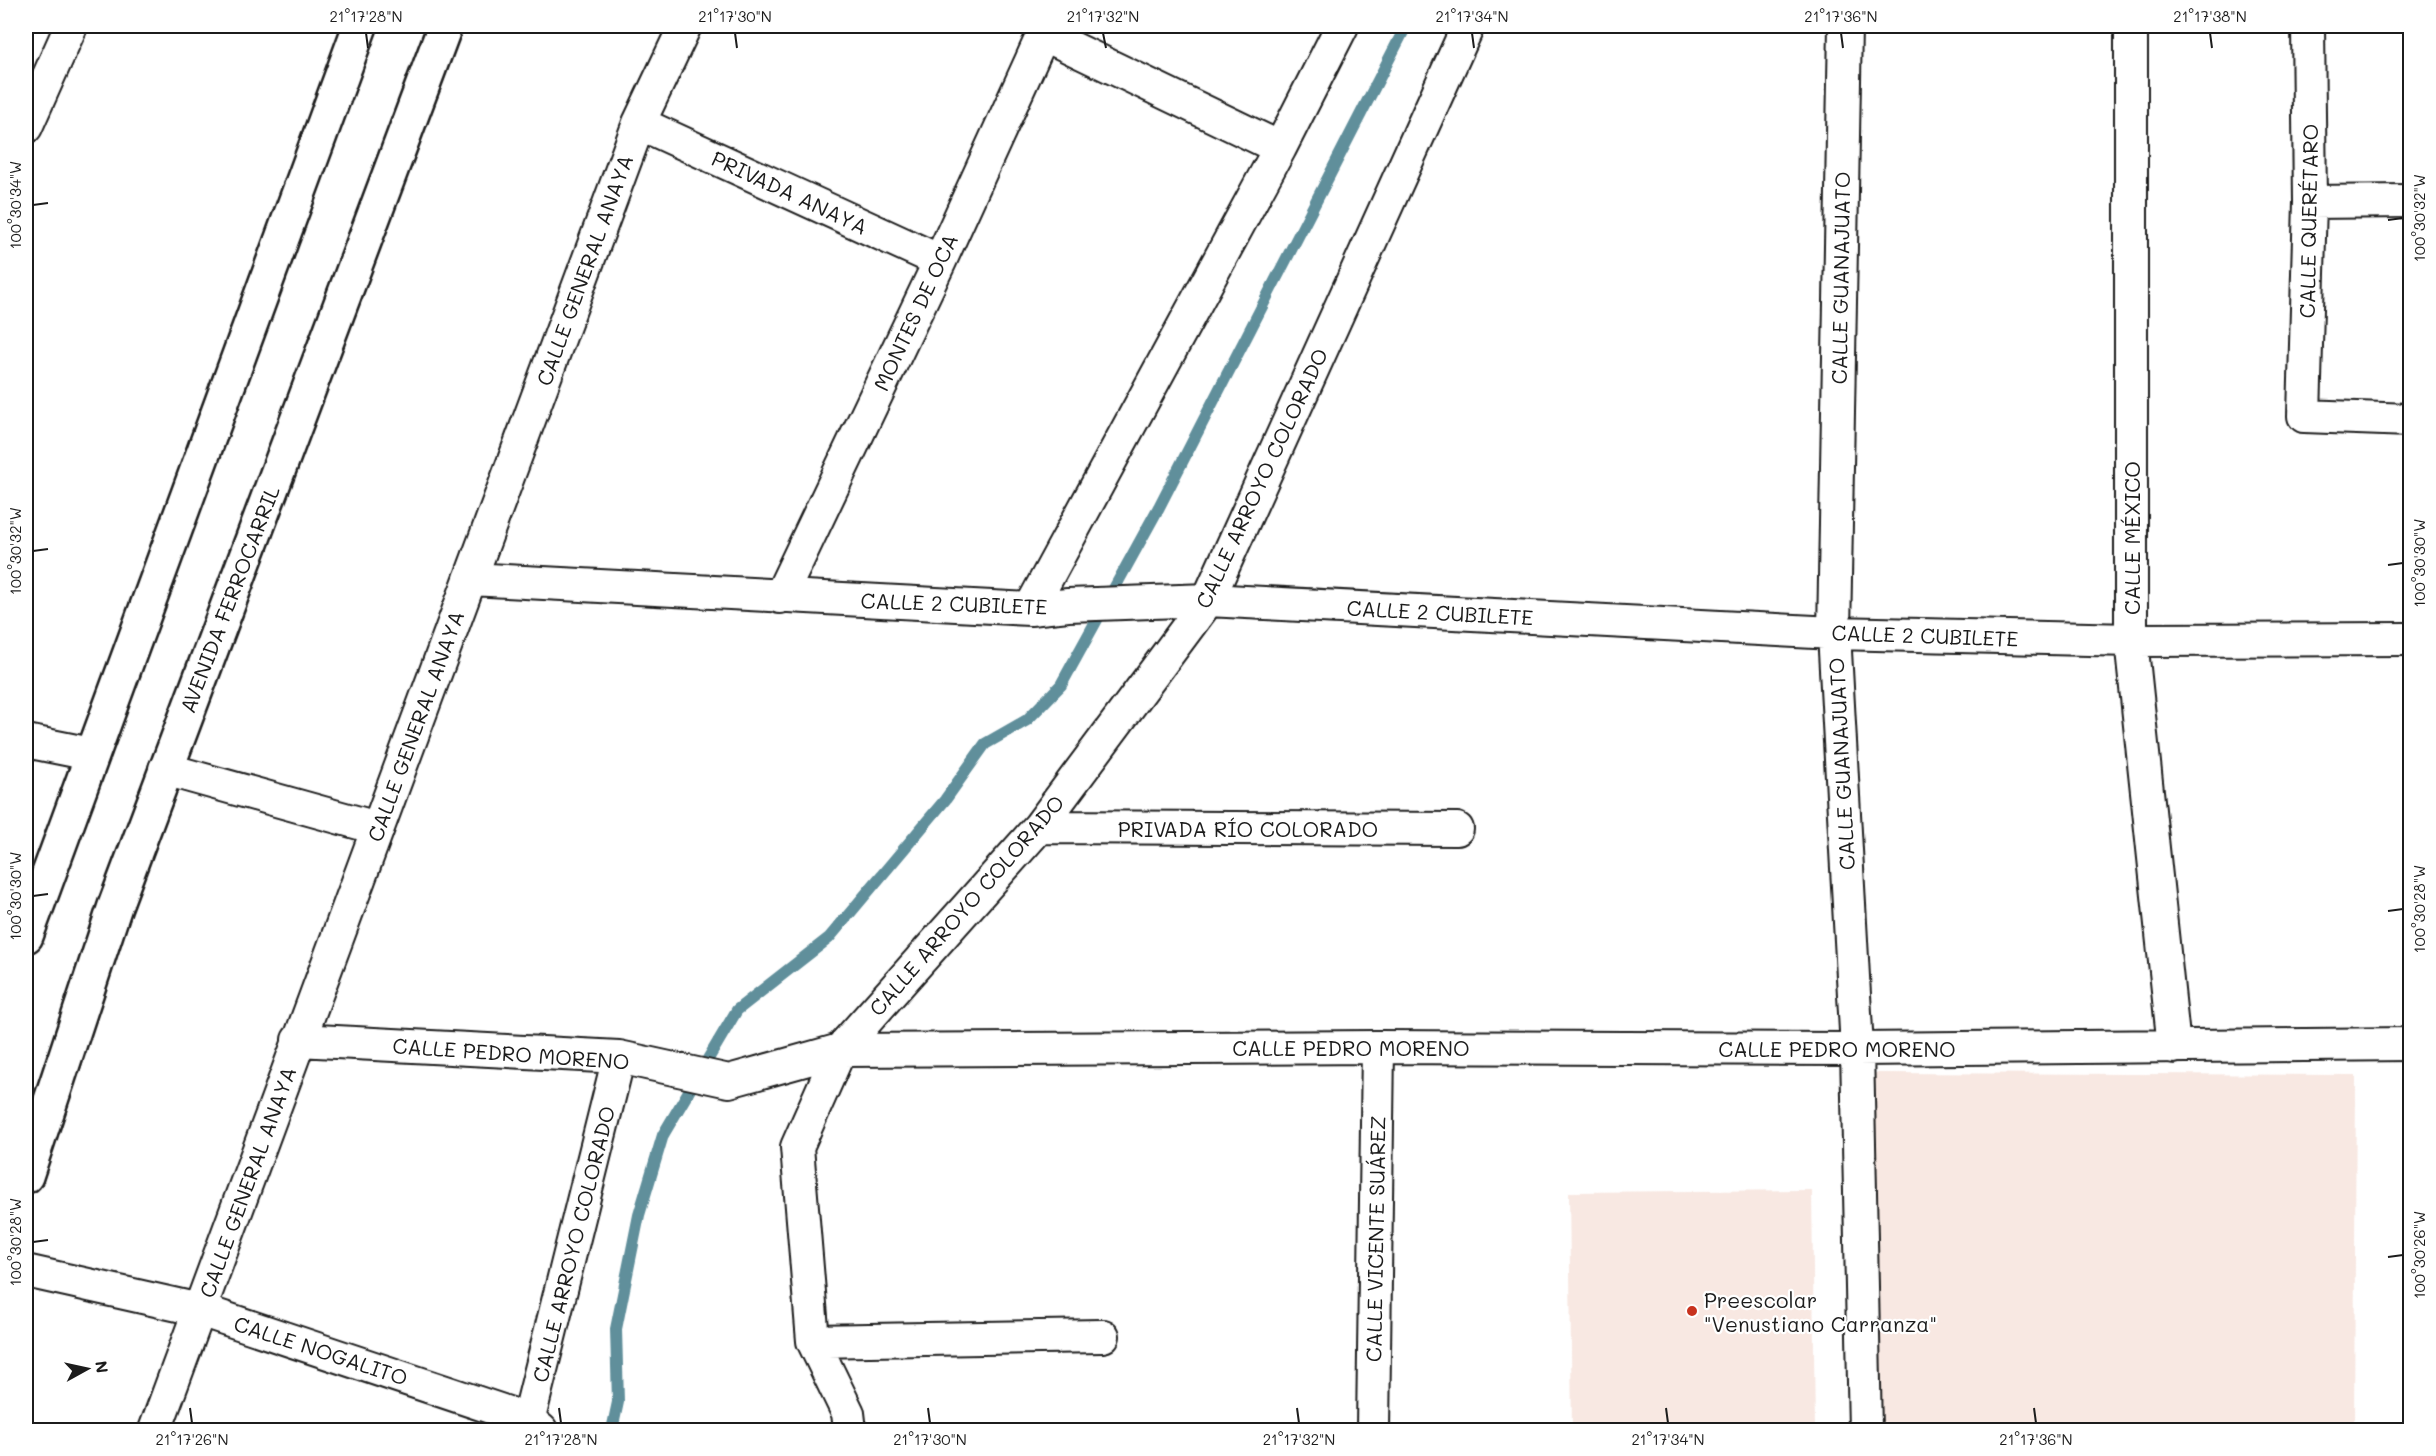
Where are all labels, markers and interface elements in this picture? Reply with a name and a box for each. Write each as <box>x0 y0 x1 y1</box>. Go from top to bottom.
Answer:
text: 21°17'28"N <box>330 6 403 26</box>
text: 21°17'30"N <box>698 6 772 26</box>
text: 21°17'32"N <box>1067 6 1139 26</box>
text: 21°17'34"N <box>1435 6 1509 26</box>
text: 21°17'36"N <box>1804 6 1878 26</box>
text: 21°17'38"N <box>2173 6 2247 26</box>
street label: CALLE QUERÉTARO <box>2293 123 2323 319</box>
street label: PRIVADA ANAYA <box>708 144 872 240</box>
street label: CALLE GENERAL ANAYA <box>530 151 638 389</box>
text: 100°30'34"W <box>5 161 25 249</box>
street label: CALLE GUANAJUATO <box>1825 171 1855 385</box>
text: 100°30'32"W <box>2409 174 2429 262</box>
street label: MONTES DE OCA <box>867 229 963 395</box>
street label: CALLE ARROYO COLORADO <box>1189 344 1333 612</box>
street label: CALLE MÉXICO <box>2118 461 2145 615</box>
street label: AVENIDA FERROCARRIL <box>173 482 285 716</box>
text: 100°30'32"W <box>5 507 25 595</box>
text: 100°30'30"W <box>2409 519 2429 607</box>
street label: CALLE 2 CUBILETE <box>860 586 1048 620</box>
street label: CALLE 2 CUBILETE <box>1346 594 1534 630</box>
street label: CALLE GENERAL ANAYA <box>361 607 469 845</box>
street label: CALLE 2 CUBILETE <box>1831 618 2019 652</box>
street label: CALLE GUANAJUATO <box>1822 657 1860 871</box>
street label: CALLE ARROYO COLORADO <box>863 789 1069 1021</box>
street label: PRIVADA RÍO COLORADO <box>1118 815 1378 842</box>
text: 100°30'30"W <box>5 852 25 940</box>
text: 100°30'28"W <box>2409 865 2429 953</box>
street label: CALLE PEDRO MORENO <box>392 1031 630 1075</box>
street label: CALLE PEDRO MORENO <box>1232 1034 1470 1061</box>
street label: CALLE PEDRO MORENO <box>1718 1035 1956 1062</box>
street label: CALLE GENERAL ANAYA <box>193 1063 301 1301</box>
street label: CALLE ARROYO COLORADO <box>526 1103 620 1385</box>
street label: CALLE VICENTE SUÁREZ <box>1359 1116 1391 1362</box>
text: 100°30'28"W <box>5 1198 25 1286</box>
text: 100°30'26"W <box>2409 1211 2429 1299</box>
place label: Preescolar "Venustiano Carranza" <box>1704 1286 1937 1337</box>
marker: Preescolar "Venustiano Carranza" <box>1685 1304 1699 1318</box>
street label: CALLE NOGALITO <box>231 1309 411 1391</box>
north arrow <box>57 1339 117 1399</box>
text: N <box>91 1359 114 1374</box>
text: 21°17'26"N <box>156 1429 228 1449</box>
text: 21°17'28"N <box>525 1429 598 1449</box>
text: 21°17'30"N <box>893 1429 967 1449</box>
text: 21°17'32"N <box>1263 1429 1335 1449</box>
text: 21°17'34"N <box>1631 1429 1705 1449</box>
text: 21°17'36"N <box>1999 1429 2073 1449</box>

